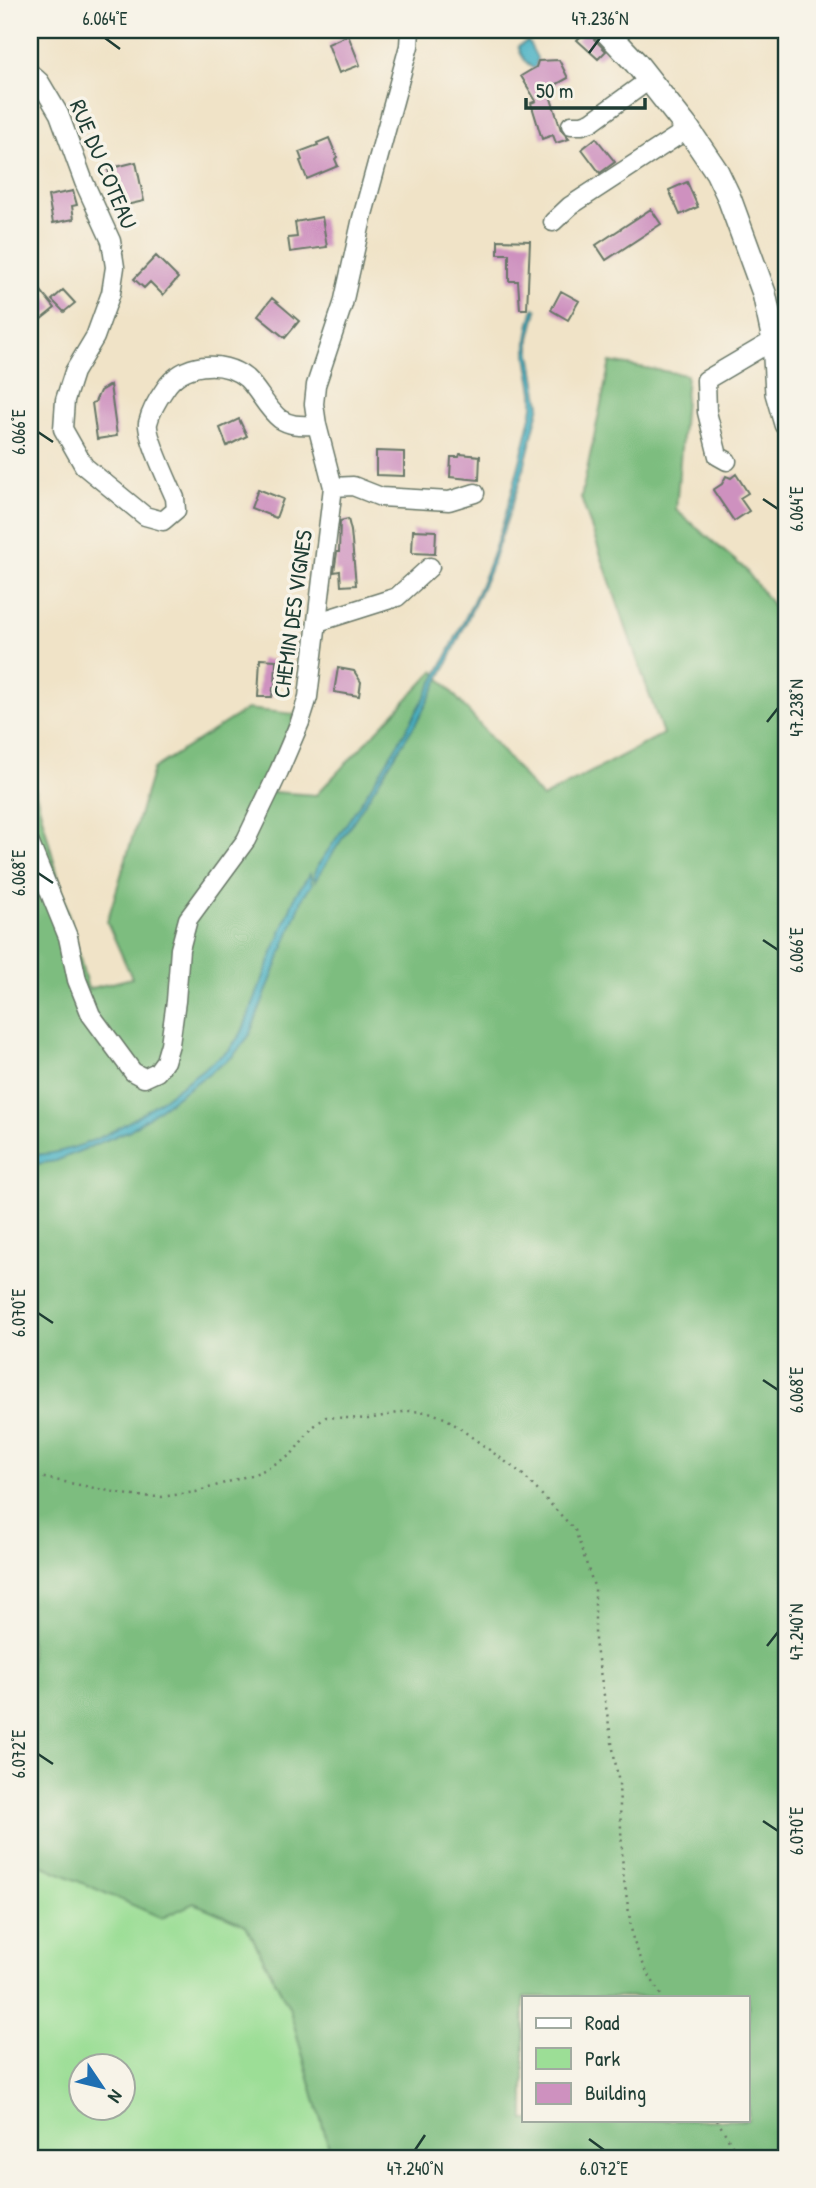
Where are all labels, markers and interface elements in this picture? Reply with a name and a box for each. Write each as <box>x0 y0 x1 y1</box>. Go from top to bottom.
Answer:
text: 6.064°E <box>82 6 128 31</box>
text: 47.236°N <box>572 6 628 31</box>
scale bar <box>526 66 644 110</box>
text: 50 m <box>536 76 573 105</box>
street label: RUE DU COTEAU <box>63 95 145 233</box>
text: 6.066°E <box>6 409 31 455</box>
text: 6.064°E <box>784 486 809 532</box>
street label: CHEMIN DES VIGNES <box>265 528 319 700</box>
text: 47.238°N <box>784 679 809 737</box>
text: 6.068°E <box>6 850 31 896</box>
text: 6.066°E <box>784 927 809 973</box>
text: 6.070°E <box>6 1289 31 1337</box>
text: 6.068°E <box>784 1367 809 1413</box>
text: 47.240°N <box>784 1604 809 1660</box>
text: 6.072°E <box>6 1730 31 1778</box>
text: 6.070°E <box>784 1807 809 1855</box>
legend <box>522 1996 750 2122</box>
text: Road <box>585 2008 619 2037</box>
text: Park <box>585 2044 620 2073</box>
north arrow <box>66 2052 136 2122</box>
text: Building <box>585 2078 646 2107</box>
text: N <box>102 2085 129 2108</box>
text: 47.240°N <box>387 2156 443 2181</box>
text: 6.072°E <box>580 2156 628 2181</box>

